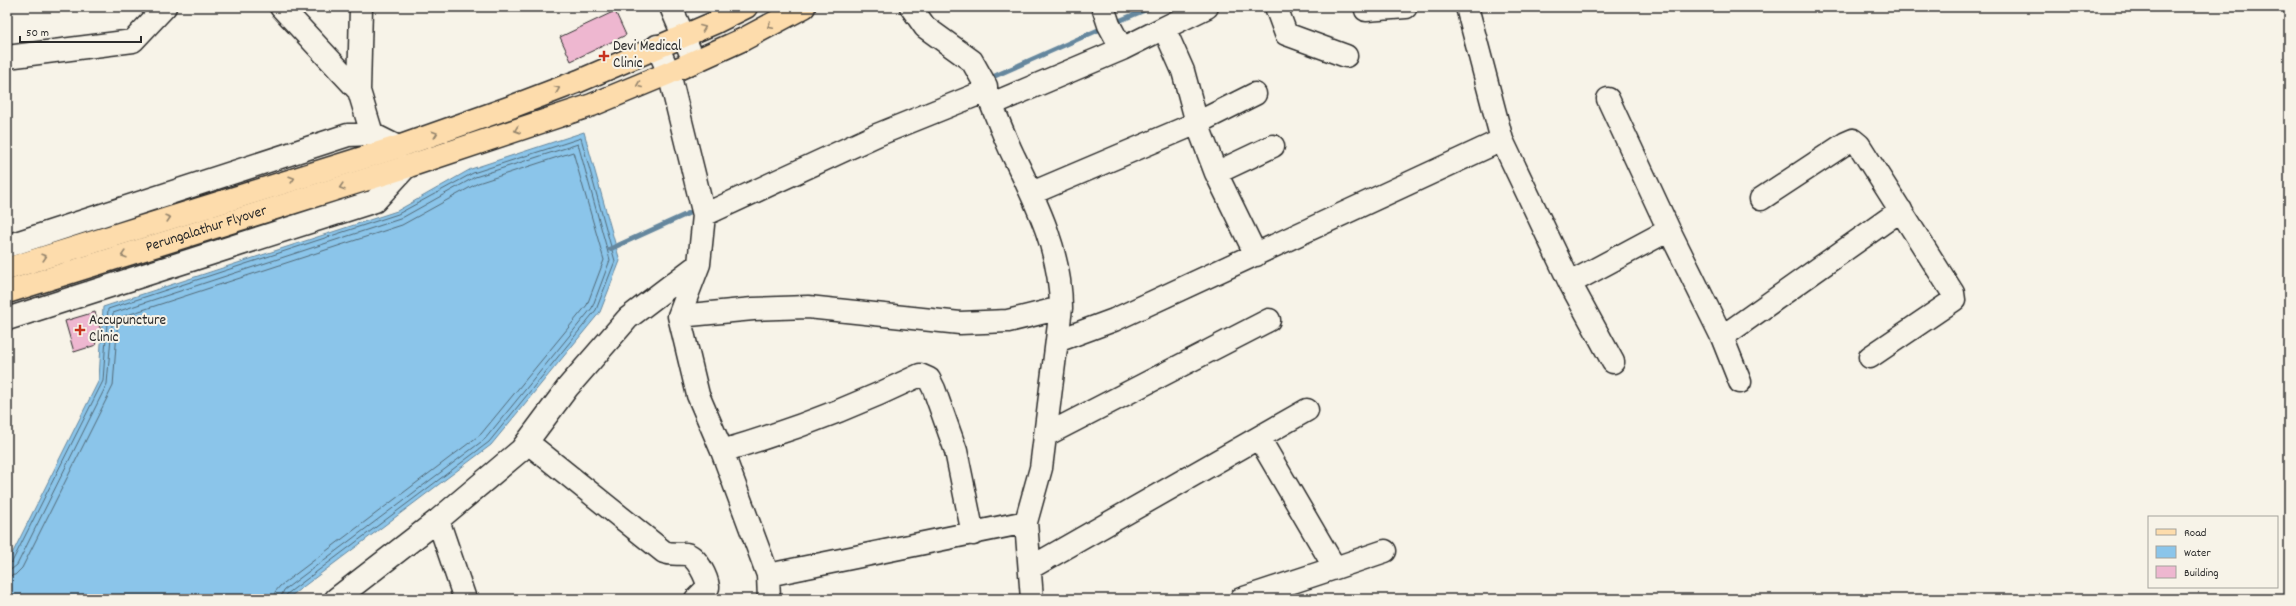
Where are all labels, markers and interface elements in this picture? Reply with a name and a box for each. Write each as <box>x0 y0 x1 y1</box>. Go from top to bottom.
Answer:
scale bar <box>20 18 141 44</box>
one-way arrow <box>767 21 774 29</box>
one-way arrow <box>699 24 706 32</box>
text: 50 m <box>26 25 49 42</box>
place label: Devi Medical Clinic <box>613 36 682 75</box>
marker: Devi Medical Clinic <box>598 50 610 62</box>
one-way arrow <box>635 81 642 89</box>
one-way arrow <box>554 86 561 94</box>
one-way arrow <box>514 125 521 134</box>
one-way arrow <box>432 130 439 138</box>
one-way arrow <box>289 176 296 184</box>
one-way arrow <box>338 182 345 191</box>
street label: Perungalathur Flyover <box>143 200 270 259</box>
one-way arrow <box>165 214 172 223</box>
one-way arrow <box>121 250 128 259</box>
one-way arrow <box>41 253 48 262</box>
place label: Accupuncture Clinic <box>89 310 167 349</box>
marker: Accupuncture Clinic <box>74 324 86 336</box>
legend <box>2148 516 2278 588</box>
text: Road <box>2184 525 2206 542</box>
text: Water <box>2184 545 2211 562</box>
text: Building <box>2184 565 2219 582</box>

